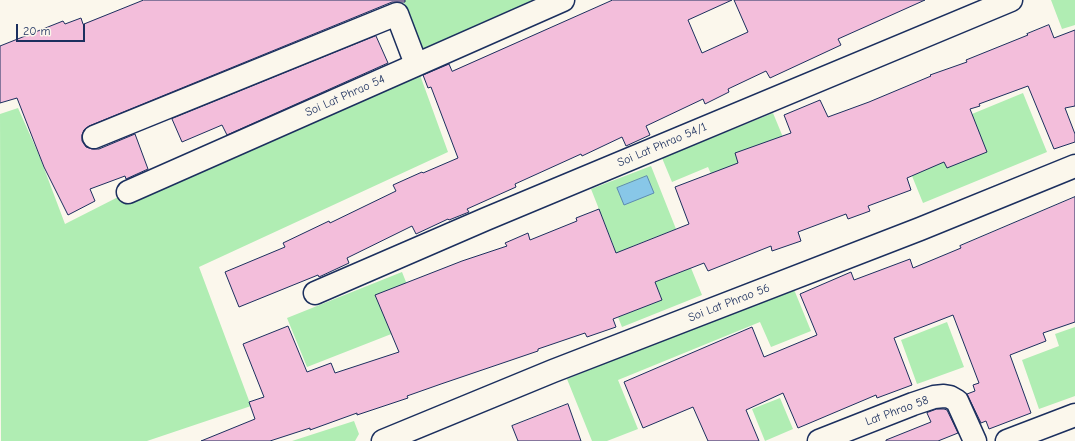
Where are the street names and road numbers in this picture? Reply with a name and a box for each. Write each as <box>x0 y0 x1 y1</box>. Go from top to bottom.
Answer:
street label: Soi Lat Phrao 54 <box>303 72 387 120</box>
street label: Soi Lat Phrao 54/1 <box>615 120 709 170</box>
street label: Soi Lat Phrao 56 <box>686 281 772 325</box>
street label: Lat Phrao 58 <box>863 393 931 429</box>

